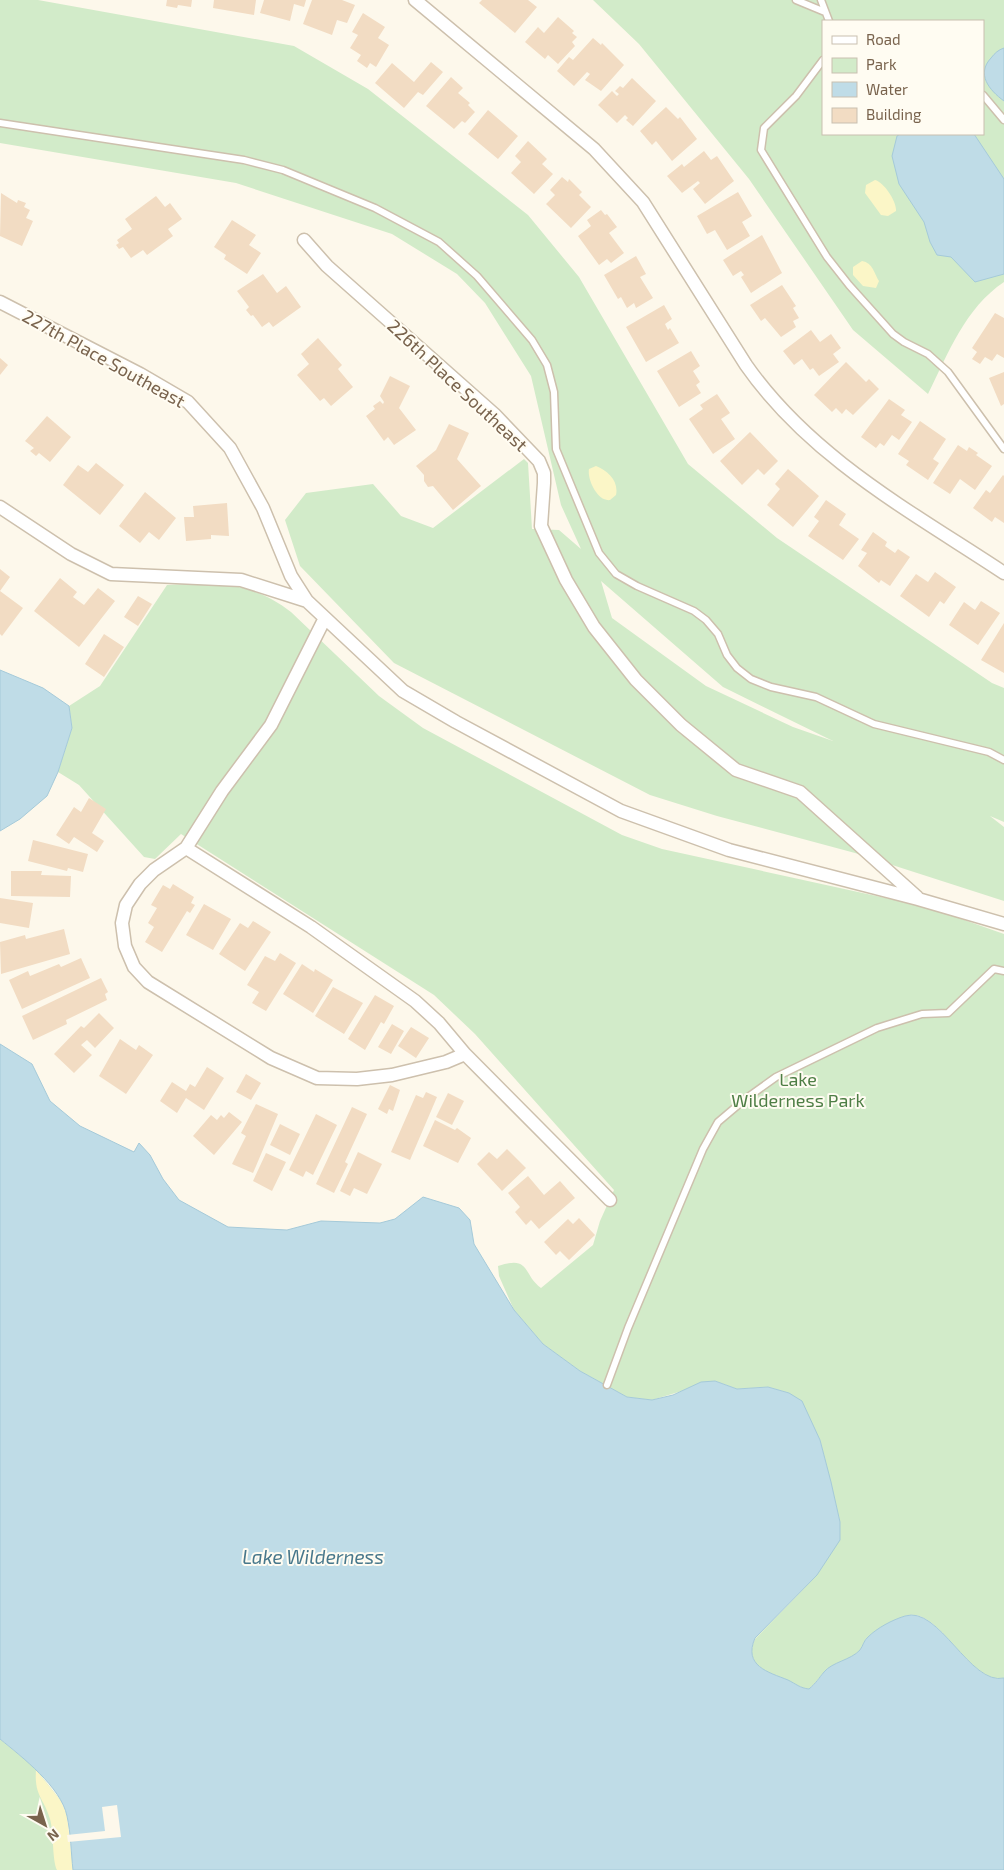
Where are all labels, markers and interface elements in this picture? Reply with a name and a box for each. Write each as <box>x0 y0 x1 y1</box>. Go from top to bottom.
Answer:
legend <box>822 20 984 135</box>
text: Road <box>866 30 901 48</box>
text: Park <box>866 55 897 73</box>
text: Water <box>866 80 908 98</box>
text: Building <box>866 105 922 123</box>
street label: 227th Place Southeast <box>19 304 189 412</box>
street label: 226th Place Southeast <box>383 314 533 456</box>
park label: Lake Wilderness Park <box>731 1068 865 1111</box>
water label: Lake Wilderness <box>242 1545 384 1568</box>
north arrow <box>20 1800 70 1850</box>
text: N <box>44 1826 63 1845</box>

